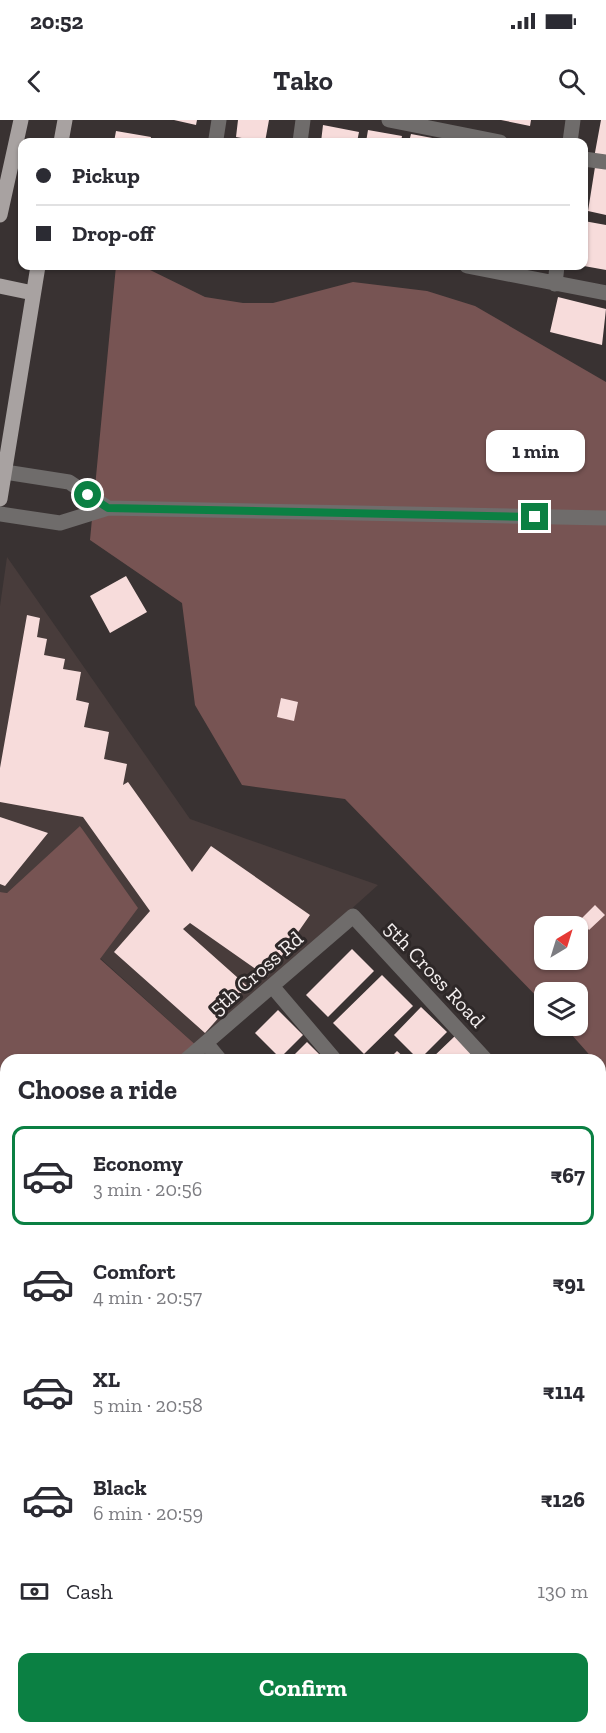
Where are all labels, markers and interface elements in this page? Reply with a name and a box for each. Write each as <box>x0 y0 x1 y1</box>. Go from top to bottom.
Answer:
text: 20:52 <box>30 8 83 35</box>
icon: back <box>18 65 51 98</box>
text: Tako <box>273 65 333 97</box>
icon: search <box>555 65 588 98</box>
text: Pickup <box>72 162 140 189</box>
text: Drop-off <box>72 220 154 247</box>
callout: 1 min <box>486 430 584 472</box>
text: 1 min <box>512 439 559 463</box>
route start <box>74 481 101 508</box>
route end <box>521 503 548 530</box>
street label: 5th Cross Road <box>379 916 491 1033</box>
north arrow <box>534 916 588 970</box>
map controls <box>534 916 588 1036</box>
street label: 5th Cross Rd <box>204 925 308 1020</box>
button: layers <box>534 982 588 1036</box>
text: Choose a ride <box>18 1074 177 1106</box>
icon: car <box>21 1149 75 1203</box>
text: Economy <box>93 1150 183 1177</box>
text: ₹67 <box>550 1162 585 1189</box>
text: 3 min · 20:56 <box>93 1177 202 1201</box>
icon: car <box>21 1257 75 1311</box>
text: Comfort <box>93 1258 175 1285</box>
text: ₹91 <box>552 1270 585 1297</box>
text: 4 min · 20:57 <box>93 1285 202 1309</box>
icon: car <box>21 1365 75 1419</box>
text: XL <box>93 1366 120 1393</box>
text: ₹114 <box>543 1378 585 1405</box>
text: 5 min · 20:58 <box>93 1393 203 1417</box>
icon: car <box>21 1473 75 1527</box>
text: Black <box>93 1474 147 1501</box>
text: ₹126 <box>541 1486 585 1513</box>
text: 6 min · 20:59 <box>93 1501 203 1525</box>
icon: cash <box>18 1575 51 1608</box>
text: Cash <box>66 1578 113 1605</box>
text: 130 m <box>537 1579 588 1603</box>
button: Confirm <box>18 1653 588 1722</box>

